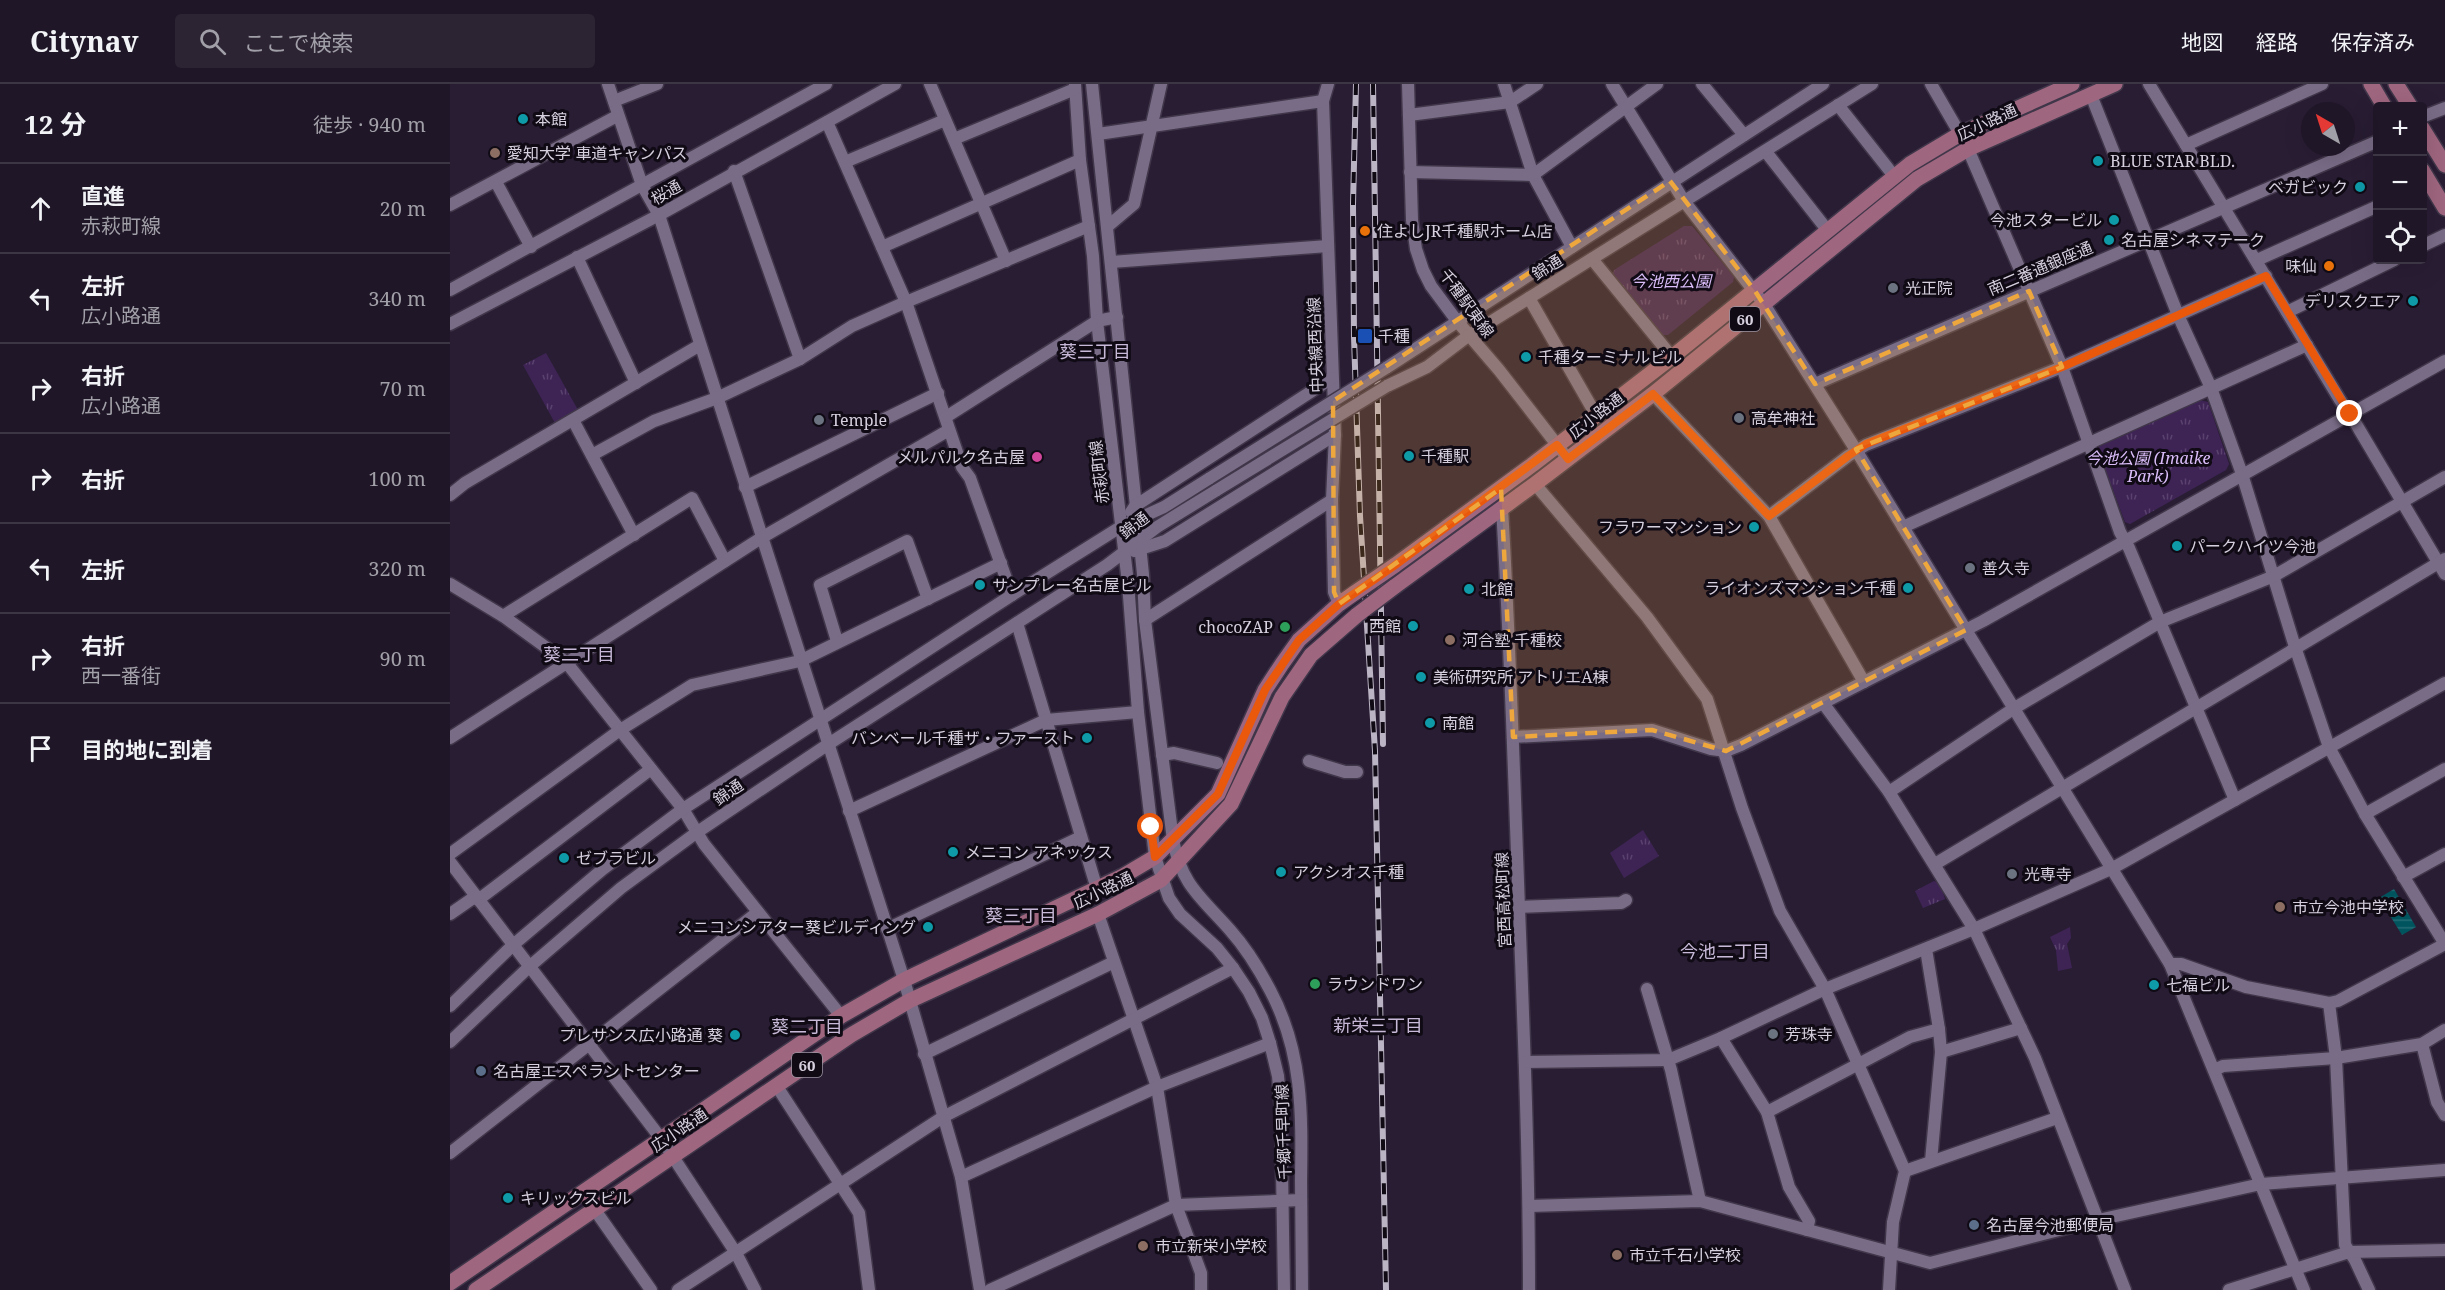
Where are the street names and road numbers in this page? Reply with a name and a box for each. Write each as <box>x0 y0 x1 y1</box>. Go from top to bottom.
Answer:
street label: 広小路通 <box>1953 99 2021 145</box>
street label: 桜通 <box>647 174 685 210</box>
street label: 南二番通銀座通 <box>1984 236 2096 300</box>
street label: 錦通 <box>1528 249 1566 285</box>
street label: 千種駅東線 <box>1435 264 1499 342</box>
street label: 中央線西沿線 <box>1302 297 1328 393</box>
road number: 60 <box>1730 307 1760 331</box>
street label: 広小路通 <box>1564 387 1628 443</box>
street label: 赤萩町線 <box>1084 439 1114 505</box>
street label: 錦通 <box>1115 507 1153 543</box>
street label: 錦通 <box>709 774 747 810</box>
street label: 宮西高松町線 <box>1490 852 1516 948</box>
street label: 広小路通 <box>1069 866 1137 914</box>
road number: 60 <box>792 1053 822 1077</box>
street label: 千郷千早町線 <box>1270 1084 1296 1180</box>
street label: 広小路通 <box>646 1103 712 1157</box>

